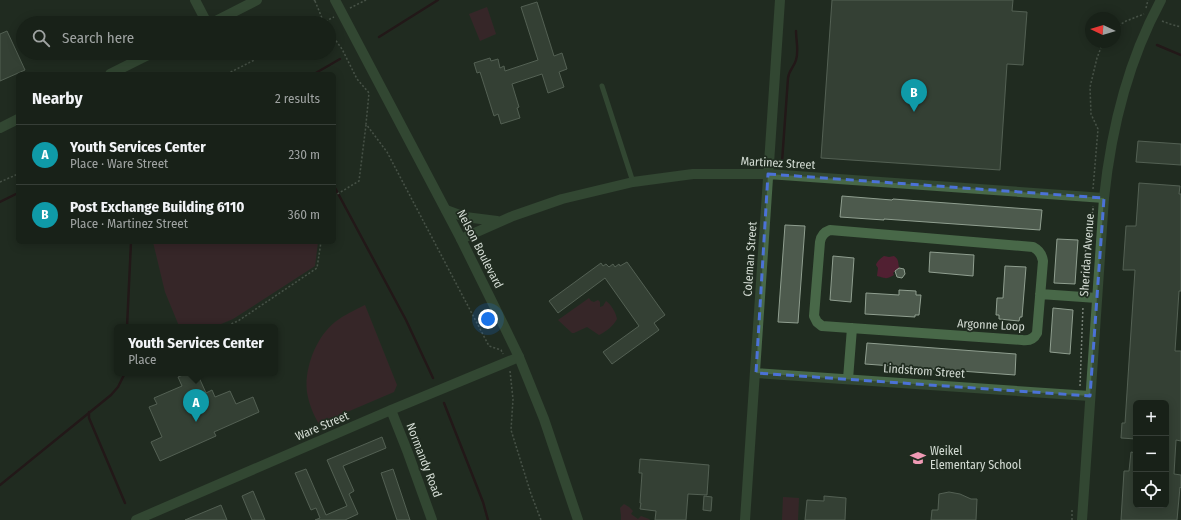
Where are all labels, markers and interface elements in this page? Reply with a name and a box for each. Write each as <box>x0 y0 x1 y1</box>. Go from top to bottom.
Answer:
north arrow <box>1085 12 1121 48</box>
search box <box>16 16 336 60</box>
icon: search <box>30 27 52 49</box>
text: Search here <box>62 29 134 47</box>
pin: B <box>901 79 927 112</box>
text: Nearby <box>32 88 83 109</box>
text: 2 results <box>275 91 320 106</box>
text: Youth Services Center <box>70 138 206 156</box>
text: A <box>41 147 49 162</box>
text: 230 m <box>289 147 320 162</box>
street label: Martinez Street <box>740 154 816 172</box>
text: Place · Ware Street <box>70 156 168 171</box>
text: Post Exchange Building 6110 <box>70 198 244 216</box>
text: B <box>41 207 49 222</box>
text: 360 m <box>288 207 320 222</box>
street label: Nelson Boulevard <box>454 207 506 291</box>
street label: Sheridan Avenue <box>1077 213 1097 297</box>
text: Place · Martinez Street <box>70 216 188 231</box>
street label: Coleman Street <box>740 221 760 297</box>
your location <box>478 309 498 329</box>
street label: Argonne Loop <box>957 316 1025 334</box>
popup <box>114 324 278 376</box>
text: Youth Services Center <box>128 334 264 352</box>
text: Place <box>128 352 156 367</box>
street label: Lindstrom Street <box>883 361 965 381</box>
pin: A <box>183 389 209 422</box>
map controls <box>1133 400 1169 508</box>
button: + <box>1133 400 1169 436</box>
street label: Ware Street <box>293 408 351 444</box>
street label: Normandy Road <box>403 421 445 499</box>
button: − <box>1133 436 1169 472</box>
place label: Weikel Elementary School <box>930 444 1021 472</box>
school or university icon: Weikel Elementary School <box>909 449 927 467</box>
button: locate <box>1133 472 1169 508</box>

